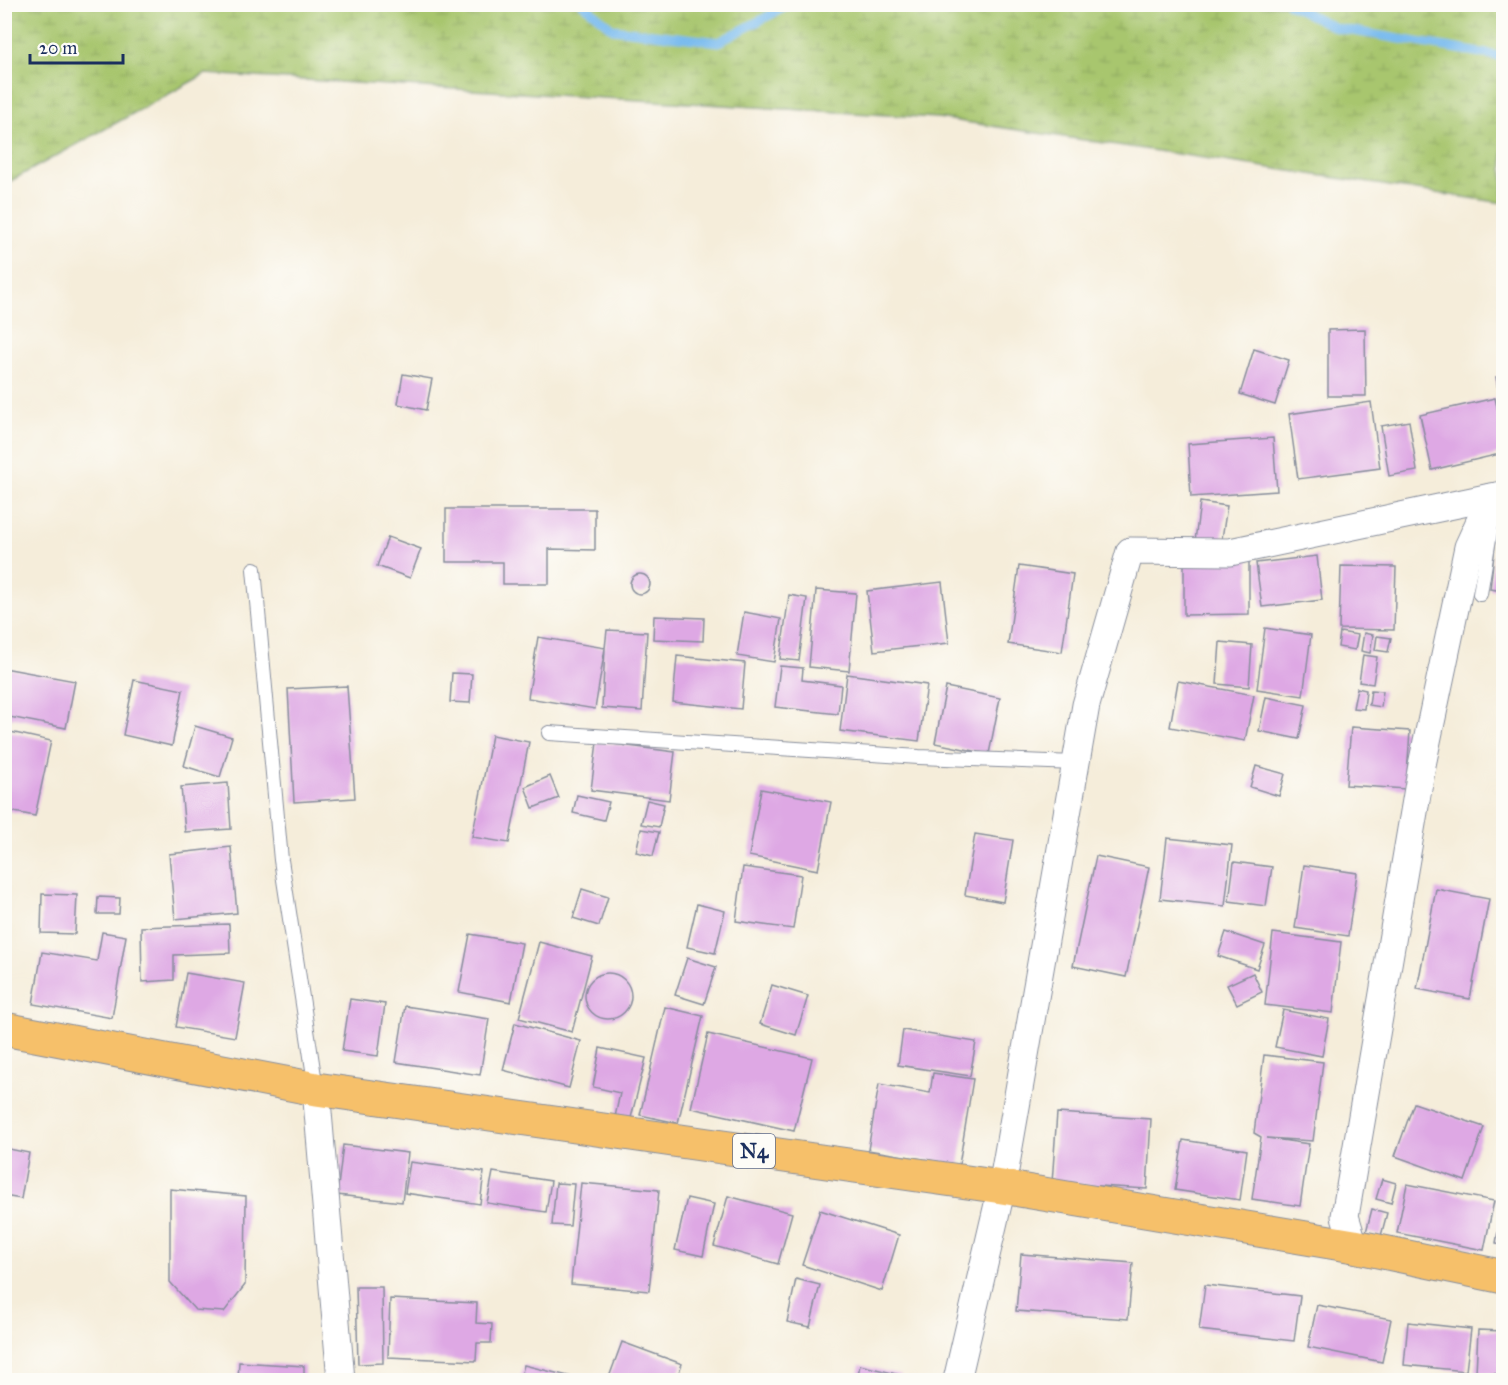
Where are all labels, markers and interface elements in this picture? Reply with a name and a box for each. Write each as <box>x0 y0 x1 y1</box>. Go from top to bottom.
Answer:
scale bar <box>30 27 123 65</box>
text: 20 m <box>39 37 77 59</box>
road number: N4 <box>733 1134 775 1168</box>

